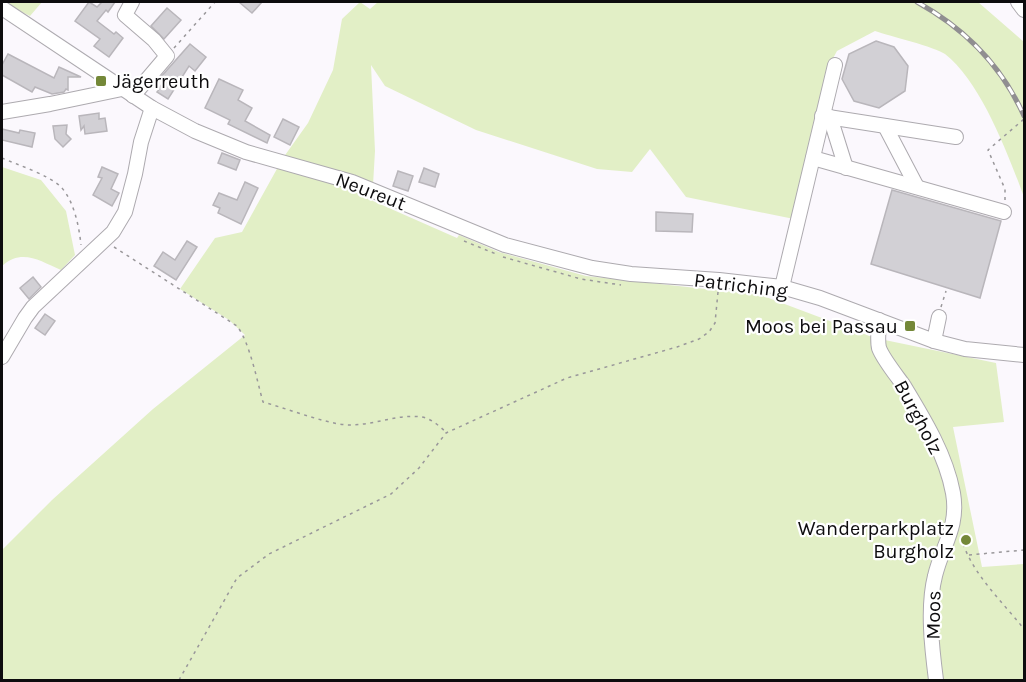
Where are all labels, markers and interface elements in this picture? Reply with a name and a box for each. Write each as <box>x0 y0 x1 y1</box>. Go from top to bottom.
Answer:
place label: Jägerreuth <box>113 70 210 93</box>
marker: Jägerreuth <box>94 74 108 88</box>
street label: Neureut <box>333 168 410 215</box>
street label: Patriching <box>693 268 789 303</box>
place label: Moos bei Passau <box>745 315 898 338</box>
marker: Moos bei Passau <box>903 319 917 333</box>
street label: Burgholz <box>889 376 948 458</box>
place label: Wanderparkplatz Burgholz <box>798 517 954 563</box>
marker: Wanderparkplatz Burgholz <box>959 533 973 547</box>
street label: Moos <box>922 590 945 640</box>

